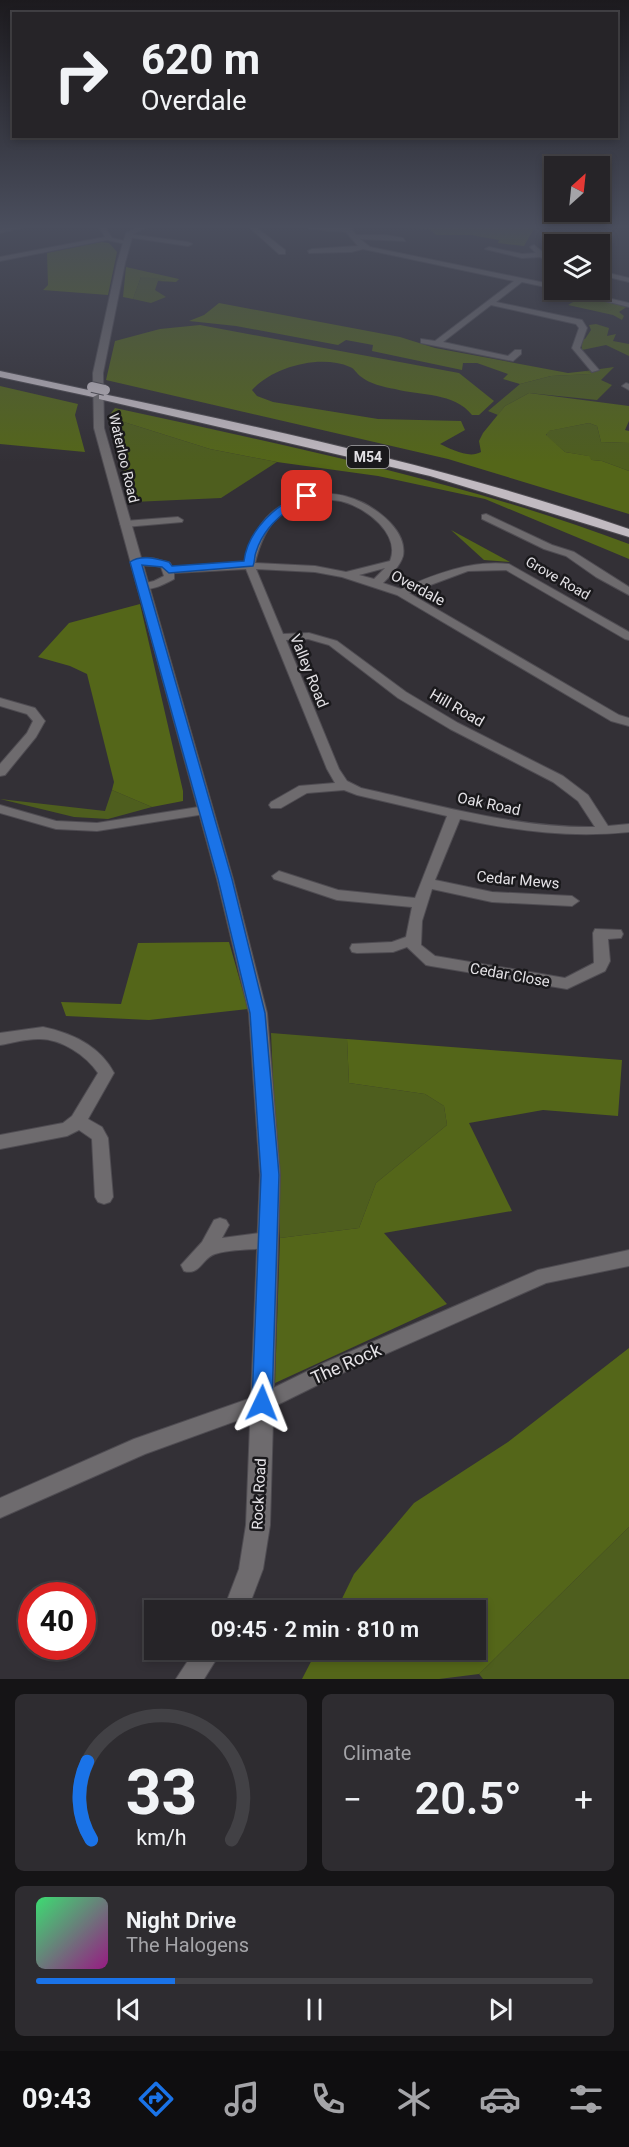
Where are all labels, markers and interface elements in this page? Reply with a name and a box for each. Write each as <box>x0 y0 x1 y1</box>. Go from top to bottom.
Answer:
text: 620 m <box>141 35 260 84</box>
icon: right <box>42 36 120 114</box>
text: Overdale <box>141 85 247 117</box>
north arrow <box>544 156 610 222</box>
map controls <box>544 156 610 300</box>
button: layers <box>544 234 610 300</box>
street label: Waterloo Road <box>106 412 142 504</box>
road number: M54 <box>347 446 389 468</box>
pin <box>281 470 332 521</box>
icon: arrive <box>290 479 323 512</box>
street label: Grove Road <box>523 553 593 603</box>
street label: Overdale <box>388 566 448 610</box>
street label: Valley Road <box>286 632 332 710</box>
street label: Hill Road <box>427 685 487 731</box>
street label: Oak Road <box>456 789 522 819</box>
street label: Cedar Mews <box>476 867 560 893</box>
street label: Cedar Close <box>469 959 551 991</box>
street label: The Rock <box>307 1338 385 1388</box>
position arrow <box>230 1371 294 1435</box>
street label: Rock Road <box>248 1458 270 1530</box>
speed limit sign: 40 <box>18 1582 96 1660</box>
text: 09:45 · 2 min · 810 m <box>211 1617 419 1642</box>
text: Climate <box>343 1741 411 1765</box>
text: 33 <box>125 1756 197 1829</box>
text: 20.5° <box>414 1772 522 1825</box>
text: − <box>343 1780 362 1819</box>
text: + <box>574 1780 593 1819</box>
text: km/h <box>136 1825 186 1850</box>
text: Night Drive <box>126 1908 236 1933</box>
text: The Halogens <box>126 1933 249 1957</box>
icon: previous <box>112 1993 145 2026</box>
icon: pause <box>298 1993 331 2026</box>
icon: next <box>484 1993 517 2026</box>
icon: directions <box>135 2078 177 2120</box>
icon: music <box>221 2078 263 2120</box>
icon: phone <box>307 2078 349 2120</box>
icon: climate <box>393 2078 435 2120</box>
icon: car <box>479 2078 521 2120</box>
icon: filters <box>565 2078 607 2120</box>
text: 09:43 <box>22 2083 92 2115</box>

